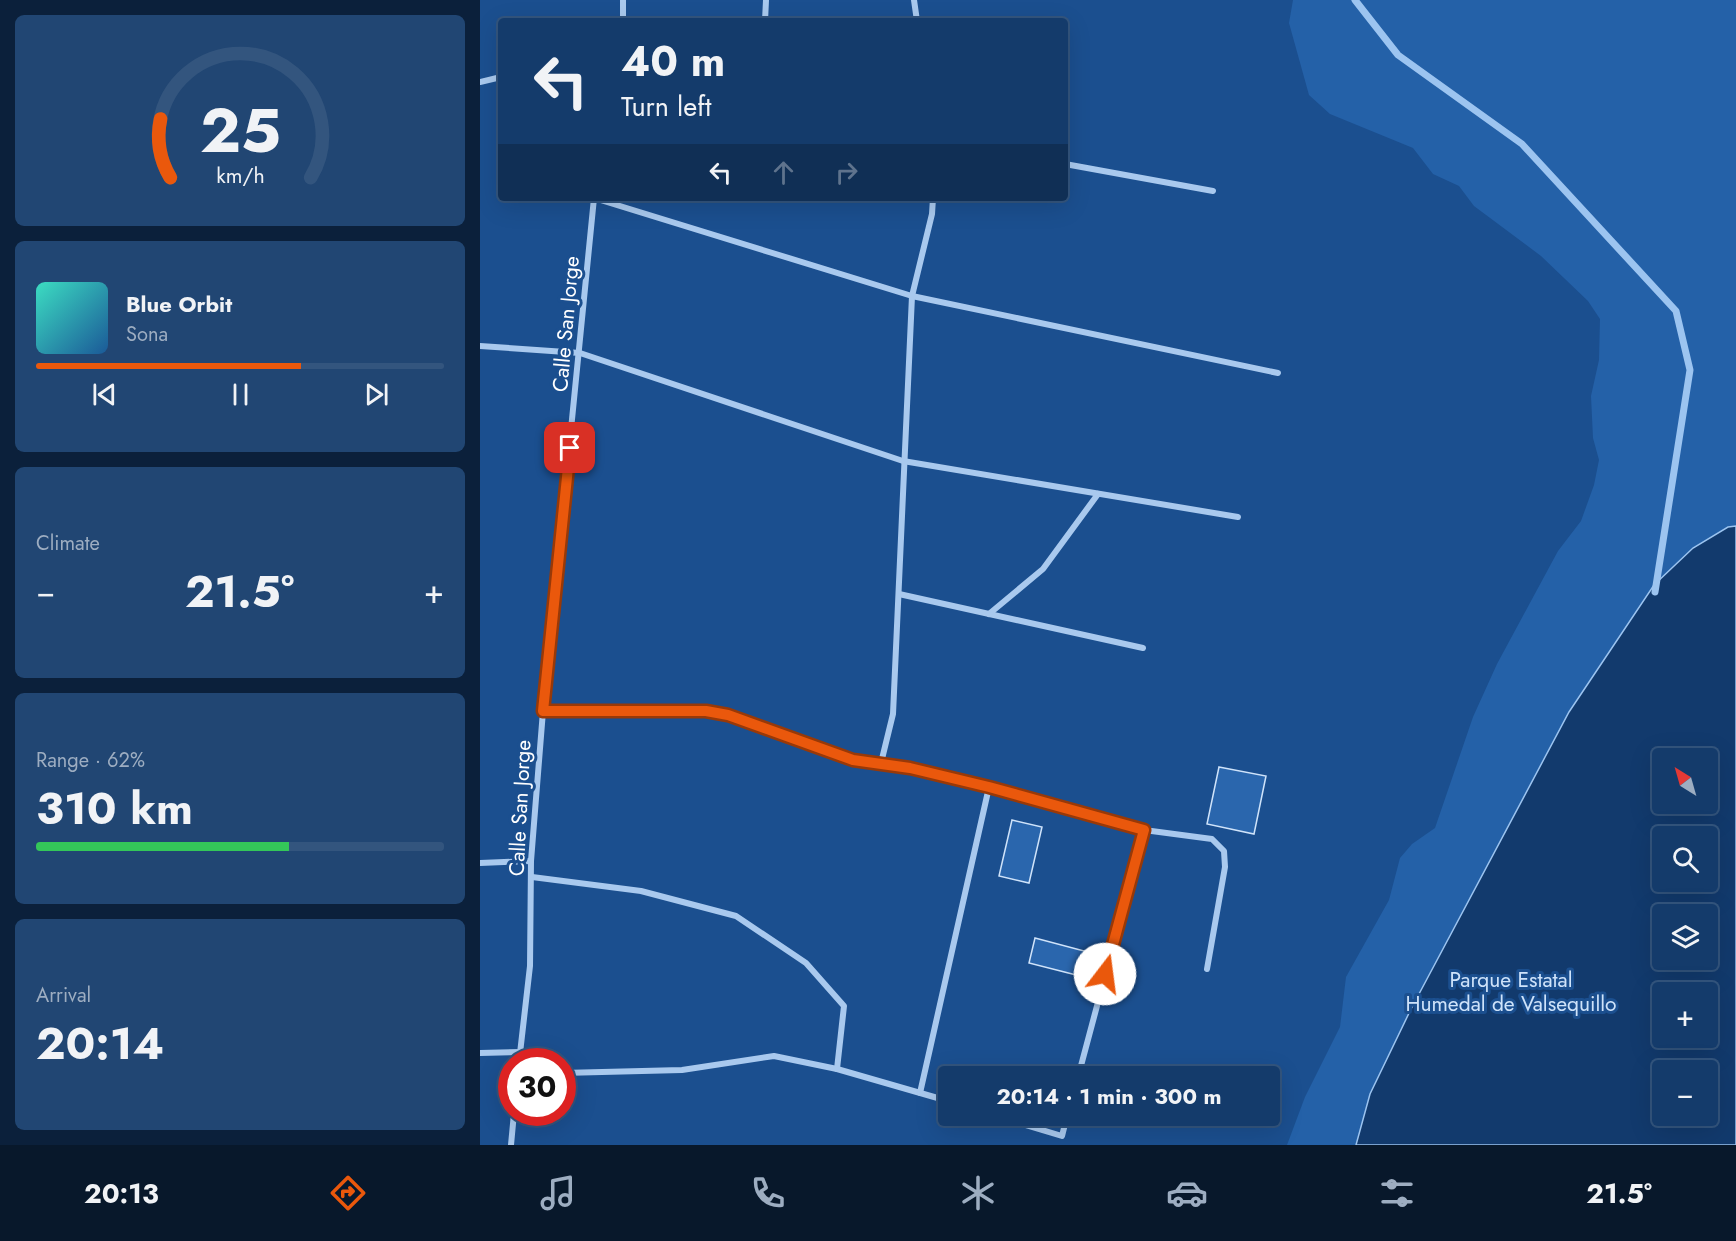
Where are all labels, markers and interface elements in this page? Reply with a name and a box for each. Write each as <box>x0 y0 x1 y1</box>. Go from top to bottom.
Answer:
text: 40 m <box>621 31 725 92</box>
icon: left <box>522 42 600 120</box>
text: 25 <box>199 85 281 175</box>
text: Turn left <box>621 87 711 126</box>
icon: left <box>704 156 737 189</box>
icon: ahead <box>767 156 800 189</box>
icon: right <box>830 156 863 189</box>
text: km/h <box>216 160 264 191</box>
street label: Calle San Jorge <box>545 255 587 393</box>
text: Blue Orbit <box>126 288 232 320</box>
text: Sona <box>126 320 168 349</box>
icon: previous <box>88 378 121 411</box>
icon: pause <box>224 378 257 411</box>
icon: next <box>360 378 393 411</box>
pin <box>544 422 595 473</box>
icon: arrive <box>553 431 586 464</box>
text: Climate <box>36 529 100 558</box>
text: 21.5° <box>185 559 294 624</box>
text: − <box>36 568 55 615</box>
text: + <box>424 568 444 615</box>
street label: Calle San Jorge <box>501 739 539 877</box>
text: Range · 62% <box>36 746 145 775</box>
north arrow <box>1652 748 1718 814</box>
map controls <box>1652 748 1718 1126</box>
text: 310 km <box>36 776 193 841</box>
button: search <box>1652 826 1718 892</box>
button: layers <box>1652 904 1718 970</box>
position arrow <box>1073 942 1137 1006</box>
park label: Parque Estatal Humedal de Valsequillo <box>1405 965 1617 1019</box>
text: Arrival <box>36 981 91 1010</box>
button: + <box>1652 982 1718 1048</box>
text: 20:14 <box>36 1011 164 1076</box>
speed limit sign: 30 <box>498 1048 576 1126</box>
button: − <box>1652 1060 1718 1126</box>
text: 20:14 · 1 min · 300 m <box>996 1080 1222 1112</box>
icon: directions <box>327 1172 369 1214</box>
icon: music <box>537 1172 579 1214</box>
icon: phone <box>747 1172 789 1214</box>
icon: climate <box>957 1172 999 1214</box>
icon: car <box>1166 1172 1208 1214</box>
icon: filters <box>1376 1172 1418 1214</box>
text: 20:13 <box>84 1174 159 1213</box>
text: 21.5° <box>1586 1174 1652 1213</box>

